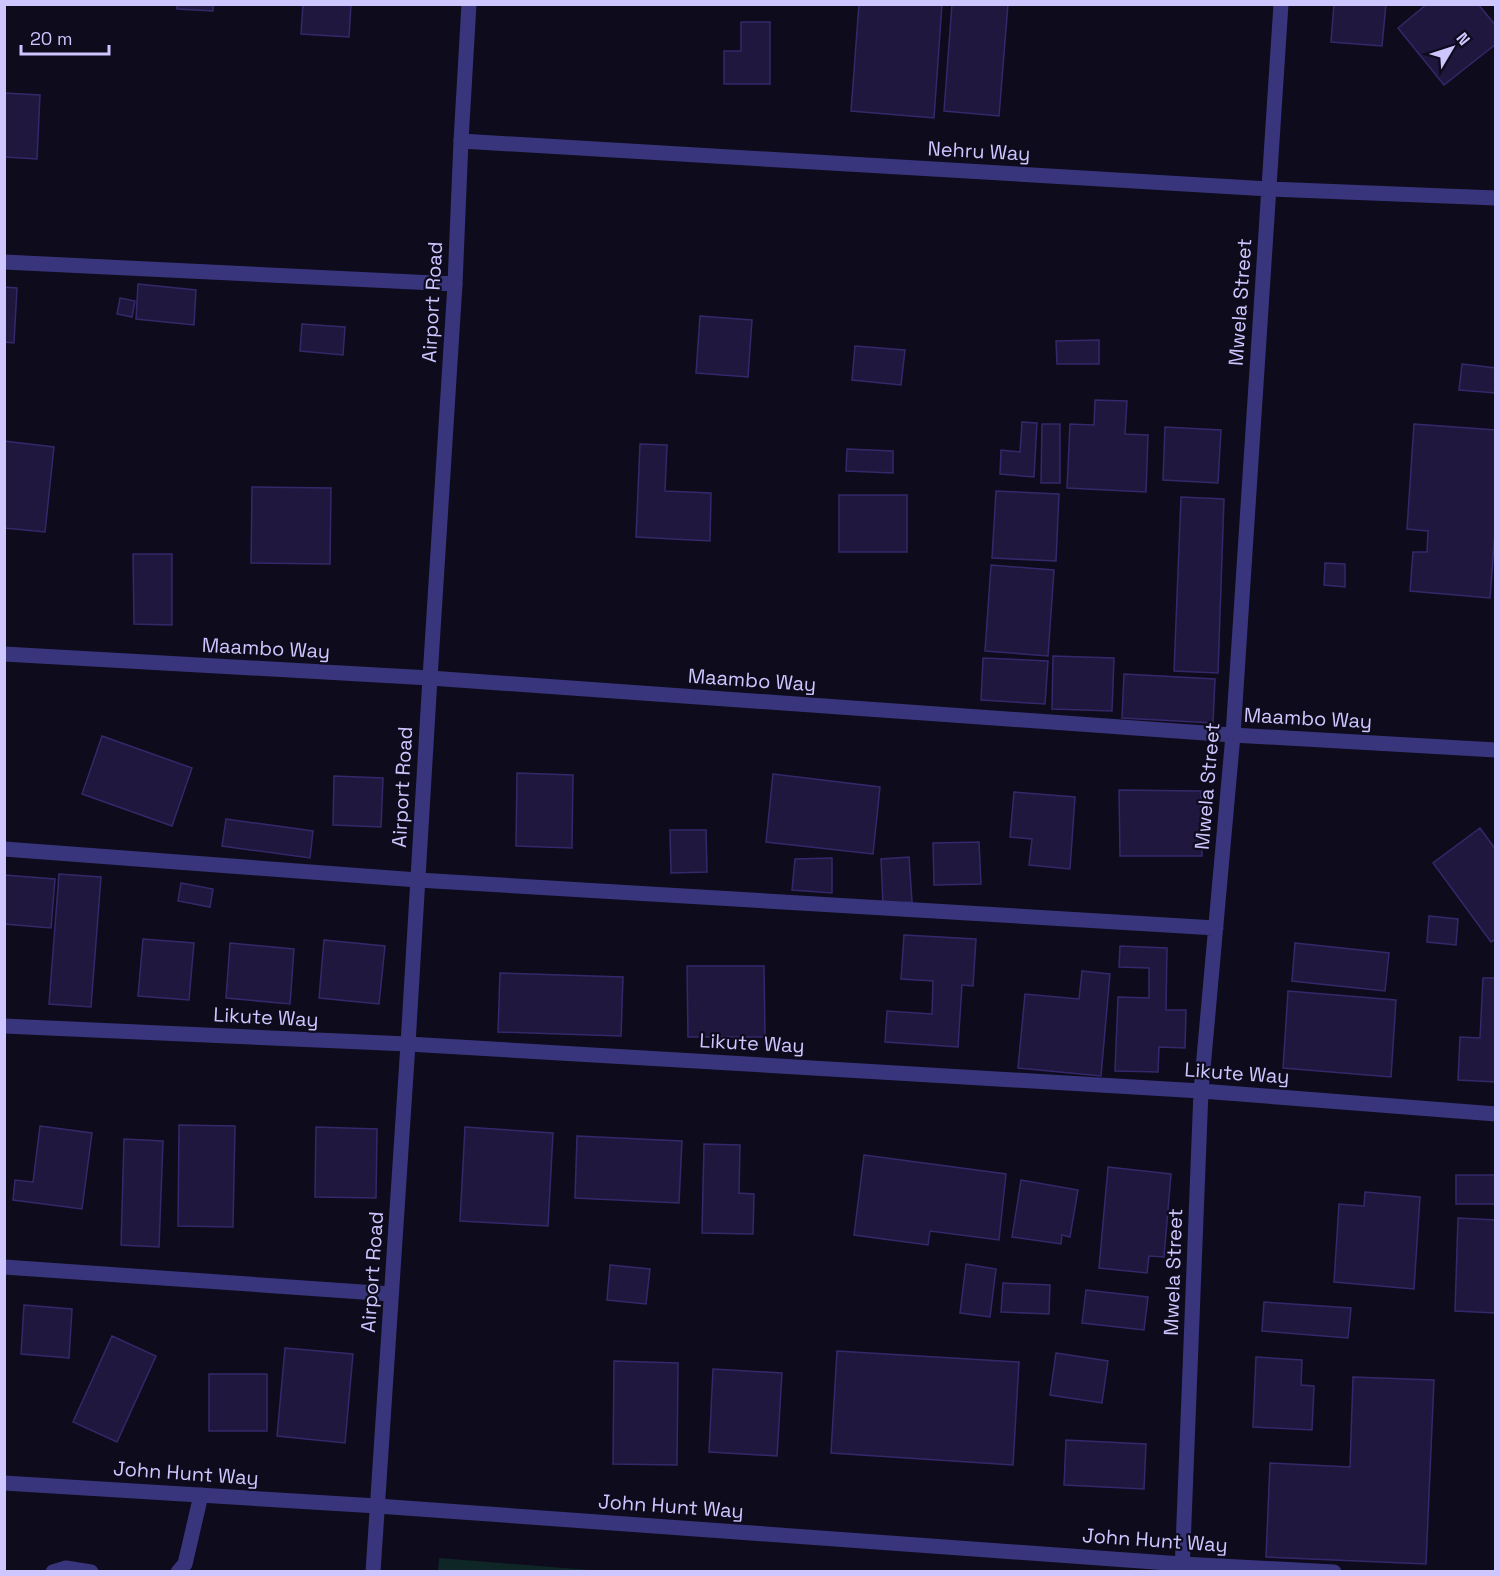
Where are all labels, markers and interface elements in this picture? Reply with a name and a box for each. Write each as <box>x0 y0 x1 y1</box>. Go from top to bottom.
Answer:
scale bar <box>21 18 110 56</box>
north arrow <box>1422 18 1482 78</box>
text: 20 m <box>30 27 73 50</box>
text: N <box>1452 28 1475 50</box>
street label: Nehru Way <box>927 135 1031 167</box>
street label: Mwela Street <box>1223 237 1257 367</box>
street label: Airport Road <box>416 241 448 363</box>
street label: Maambo Way <box>201 632 331 664</box>
street label: Maambo Way <box>687 663 817 697</box>
street label: Maambo Way <box>1243 702 1373 734</box>
street label: Mwela Street <box>1188 721 1226 851</box>
street label: Airport Road <box>386 726 418 848</box>
street label: Likute Way <box>213 1001 319 1033</box>
street label: Likute Way <box>699 1027 805 1059</box>
street label: Likute Way <box>1184 1056 1290 1090</box>
street label: Mwela Street <box>1158 1208 1188 1336</box>
street label: Airport Road <box>355 1211 389 1333</box>
street label: John Hunt Way <box>112 1455 260 1491</box>
street label: John Hunt Way <box>597 1488 745 1524</box>
street label: John Hunt Way <box>1081 1522 1229 1558</box>

